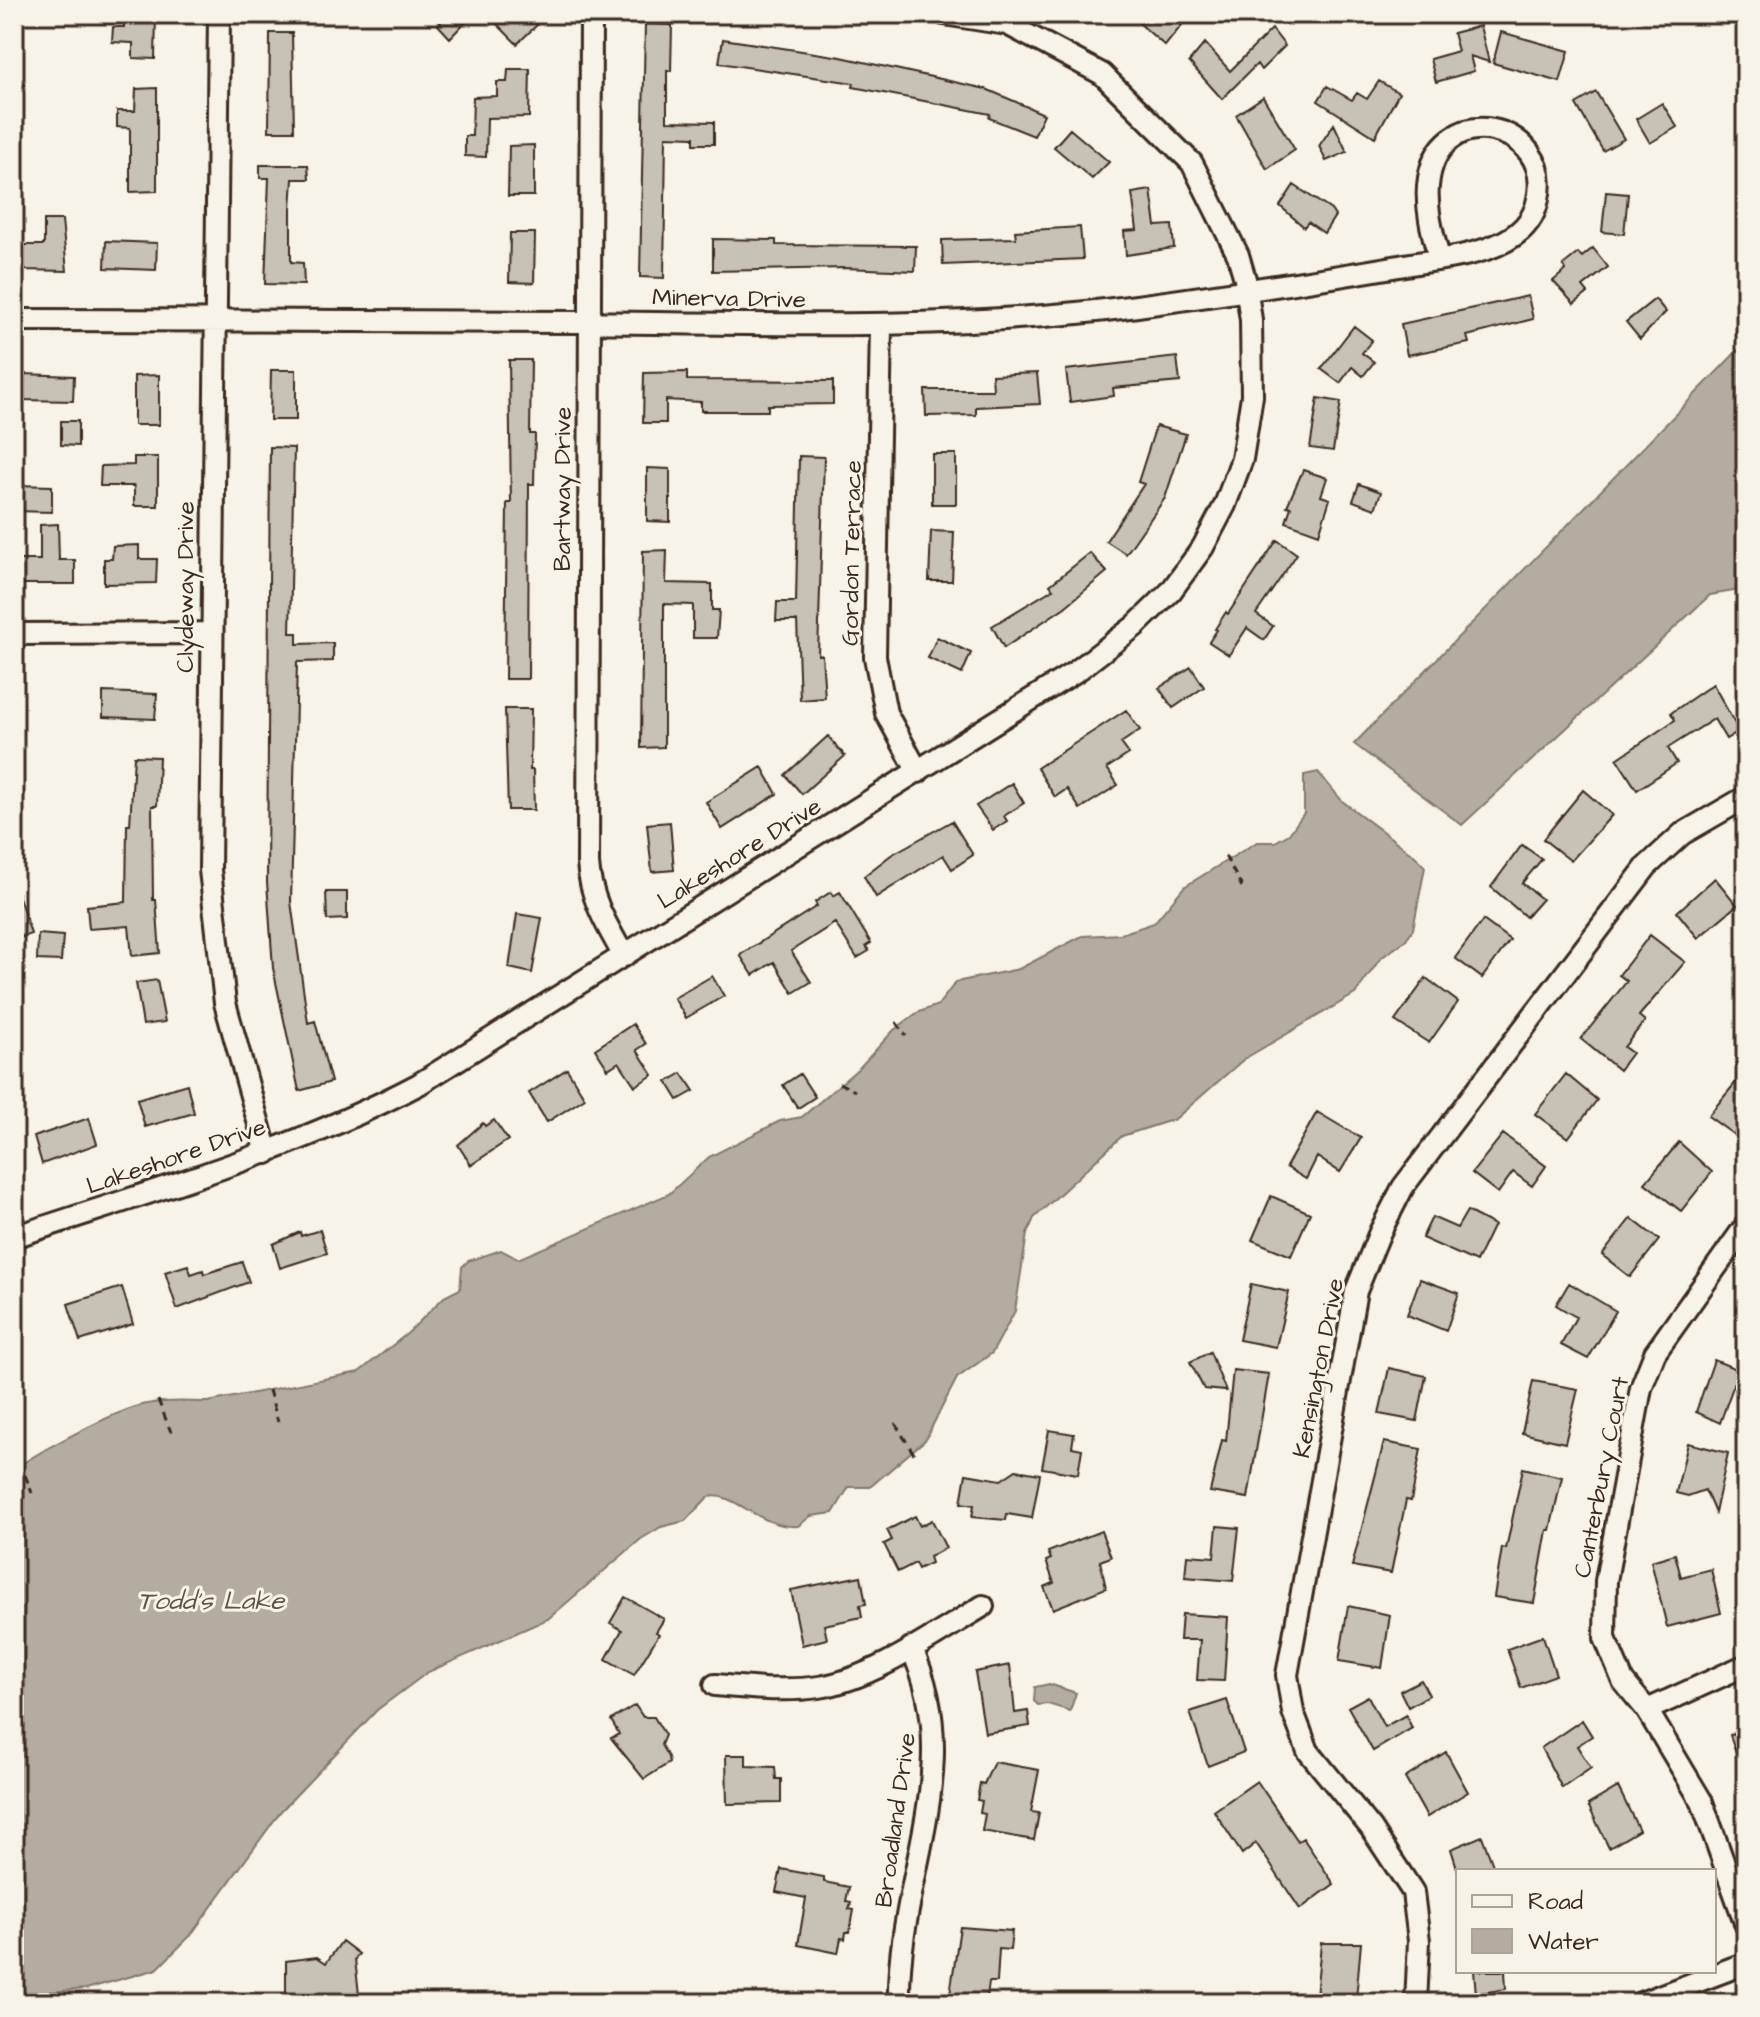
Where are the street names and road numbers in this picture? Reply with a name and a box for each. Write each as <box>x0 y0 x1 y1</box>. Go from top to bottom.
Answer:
street label: Minerva Drive <box>652 281 806 317</box>
street label: Bartway Drive <box>546 407 581 571</box>
street label: Gordon Terrace <box>833 460 871 646</box>
street label: Clydeway Drive <box>169 501 204 673</box>
street label: Lakeshore Drive <box>651 790 828 918</box>
street label: Lakeshore Drive <box>82 1110 271 1204</box>
street label: Kensington Drive <box>1285 1275 1354 1461</box>
street label: Canterbury Court <box>1566 1373 1639 1581</box>
street label: Broadland Drive <box>867 1731 925 1910</box>

